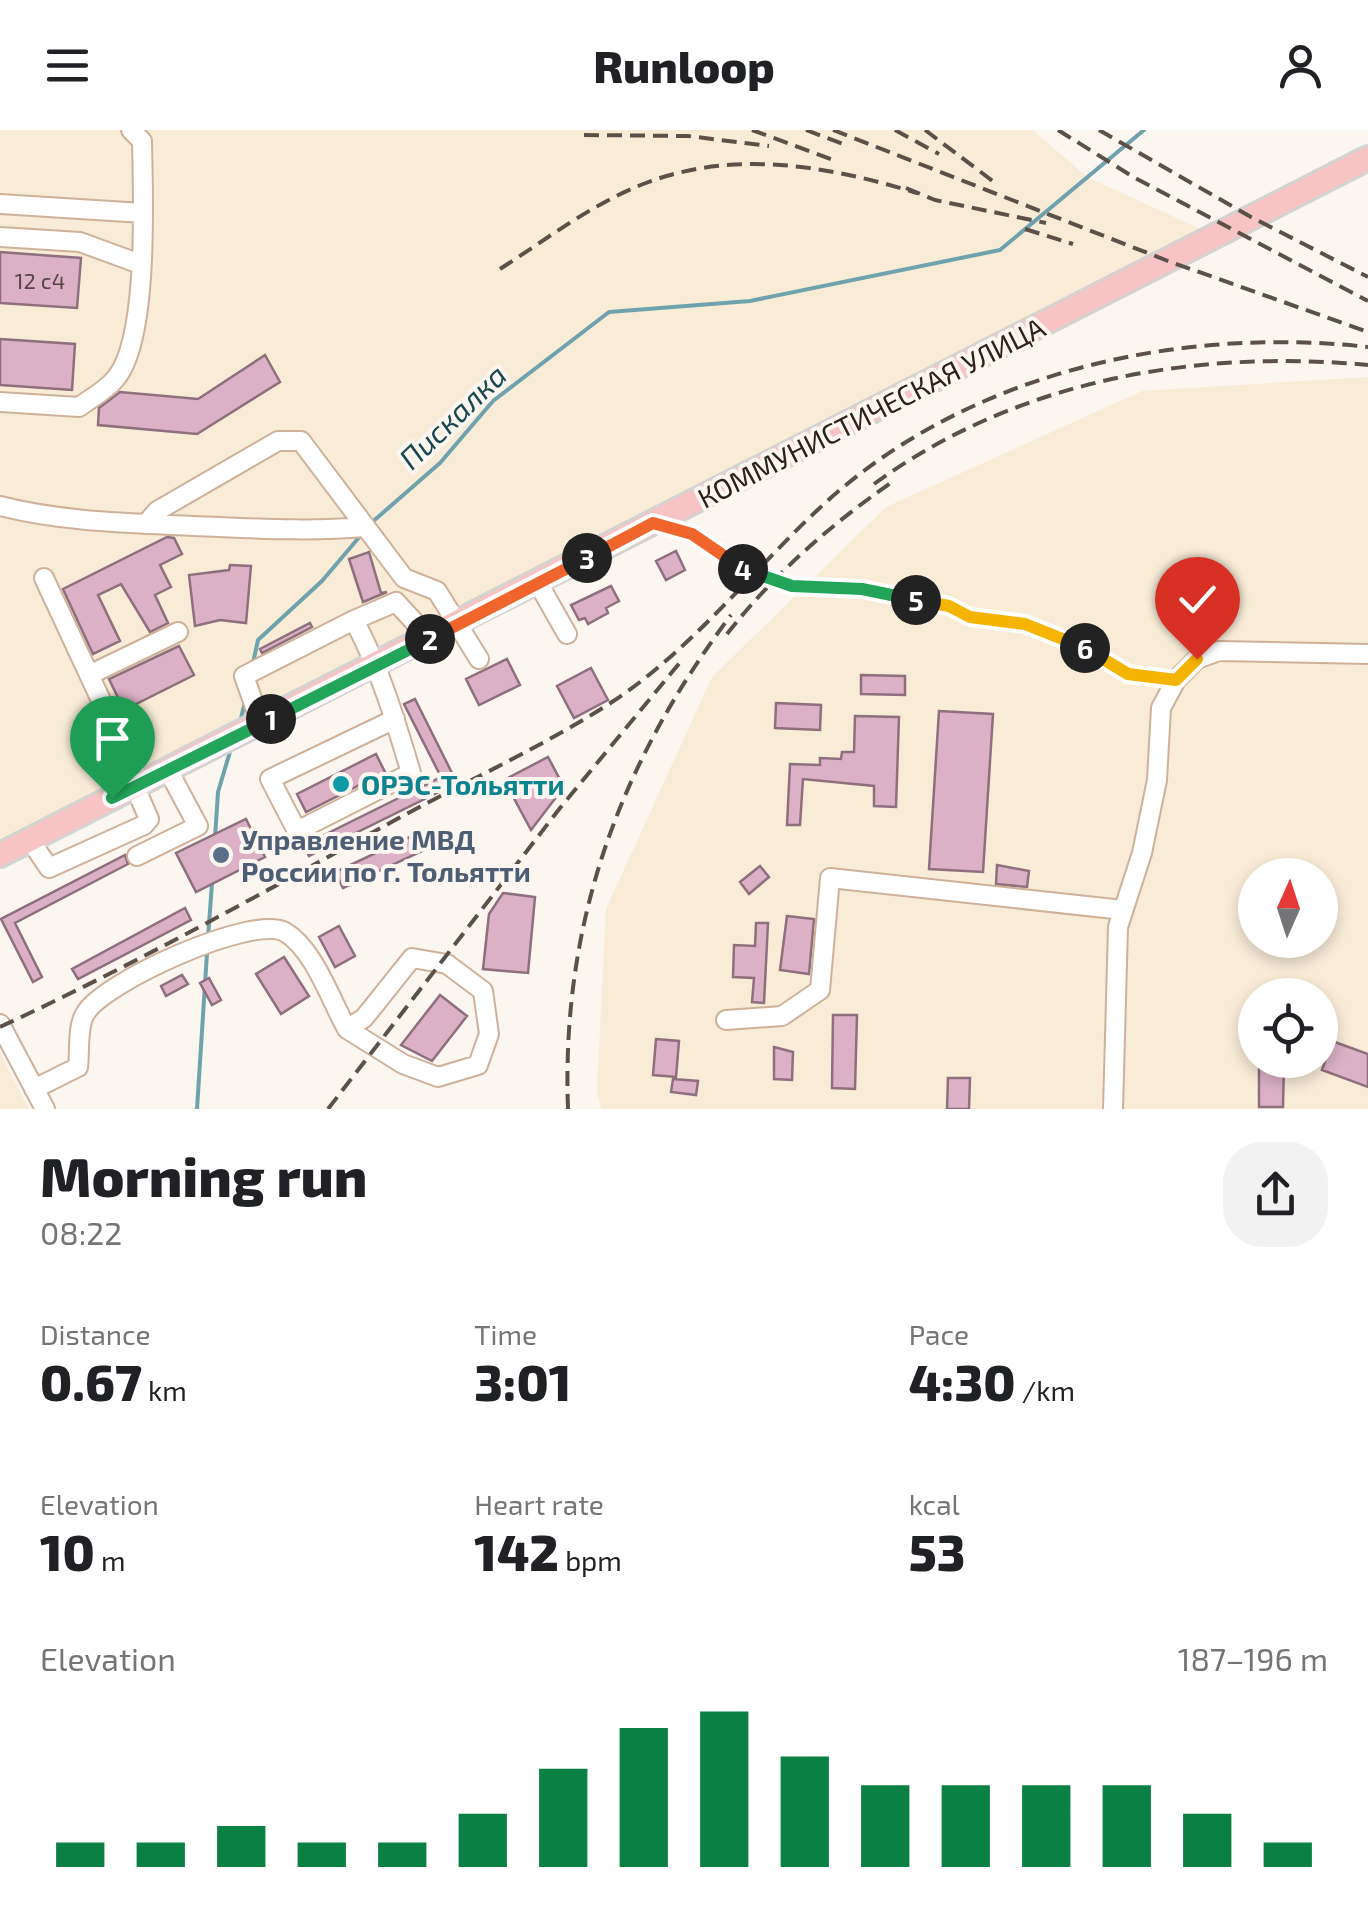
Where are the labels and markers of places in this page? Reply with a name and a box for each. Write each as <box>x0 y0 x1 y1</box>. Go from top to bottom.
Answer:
pin: 3 <box>562 533 612 583</box>
pin: 4 <box>718 544 768 594</box>
pin <box>1155 557 1240 660</box>
pin: 5 <box>891 575 941 625</box>
pin: 2 <box>405 614 455 664</box>
pin: 6 <box>1060 623 1110 673</box>
pin: 1 <box>246 694 296 744</box>
pin <box>70 696 155 799</box>
place label: ОРЭС-Тольятти <box>361 767 565 801</box>
marker: ОРЭС-Тольятти <box>330 773 352 795</box>
place label: Управление МВД России по г. Тольятти <box>241 822 531 888</box>
marker: Управление МВД России по г. Тольятти <box>210 844 232 866</box>

